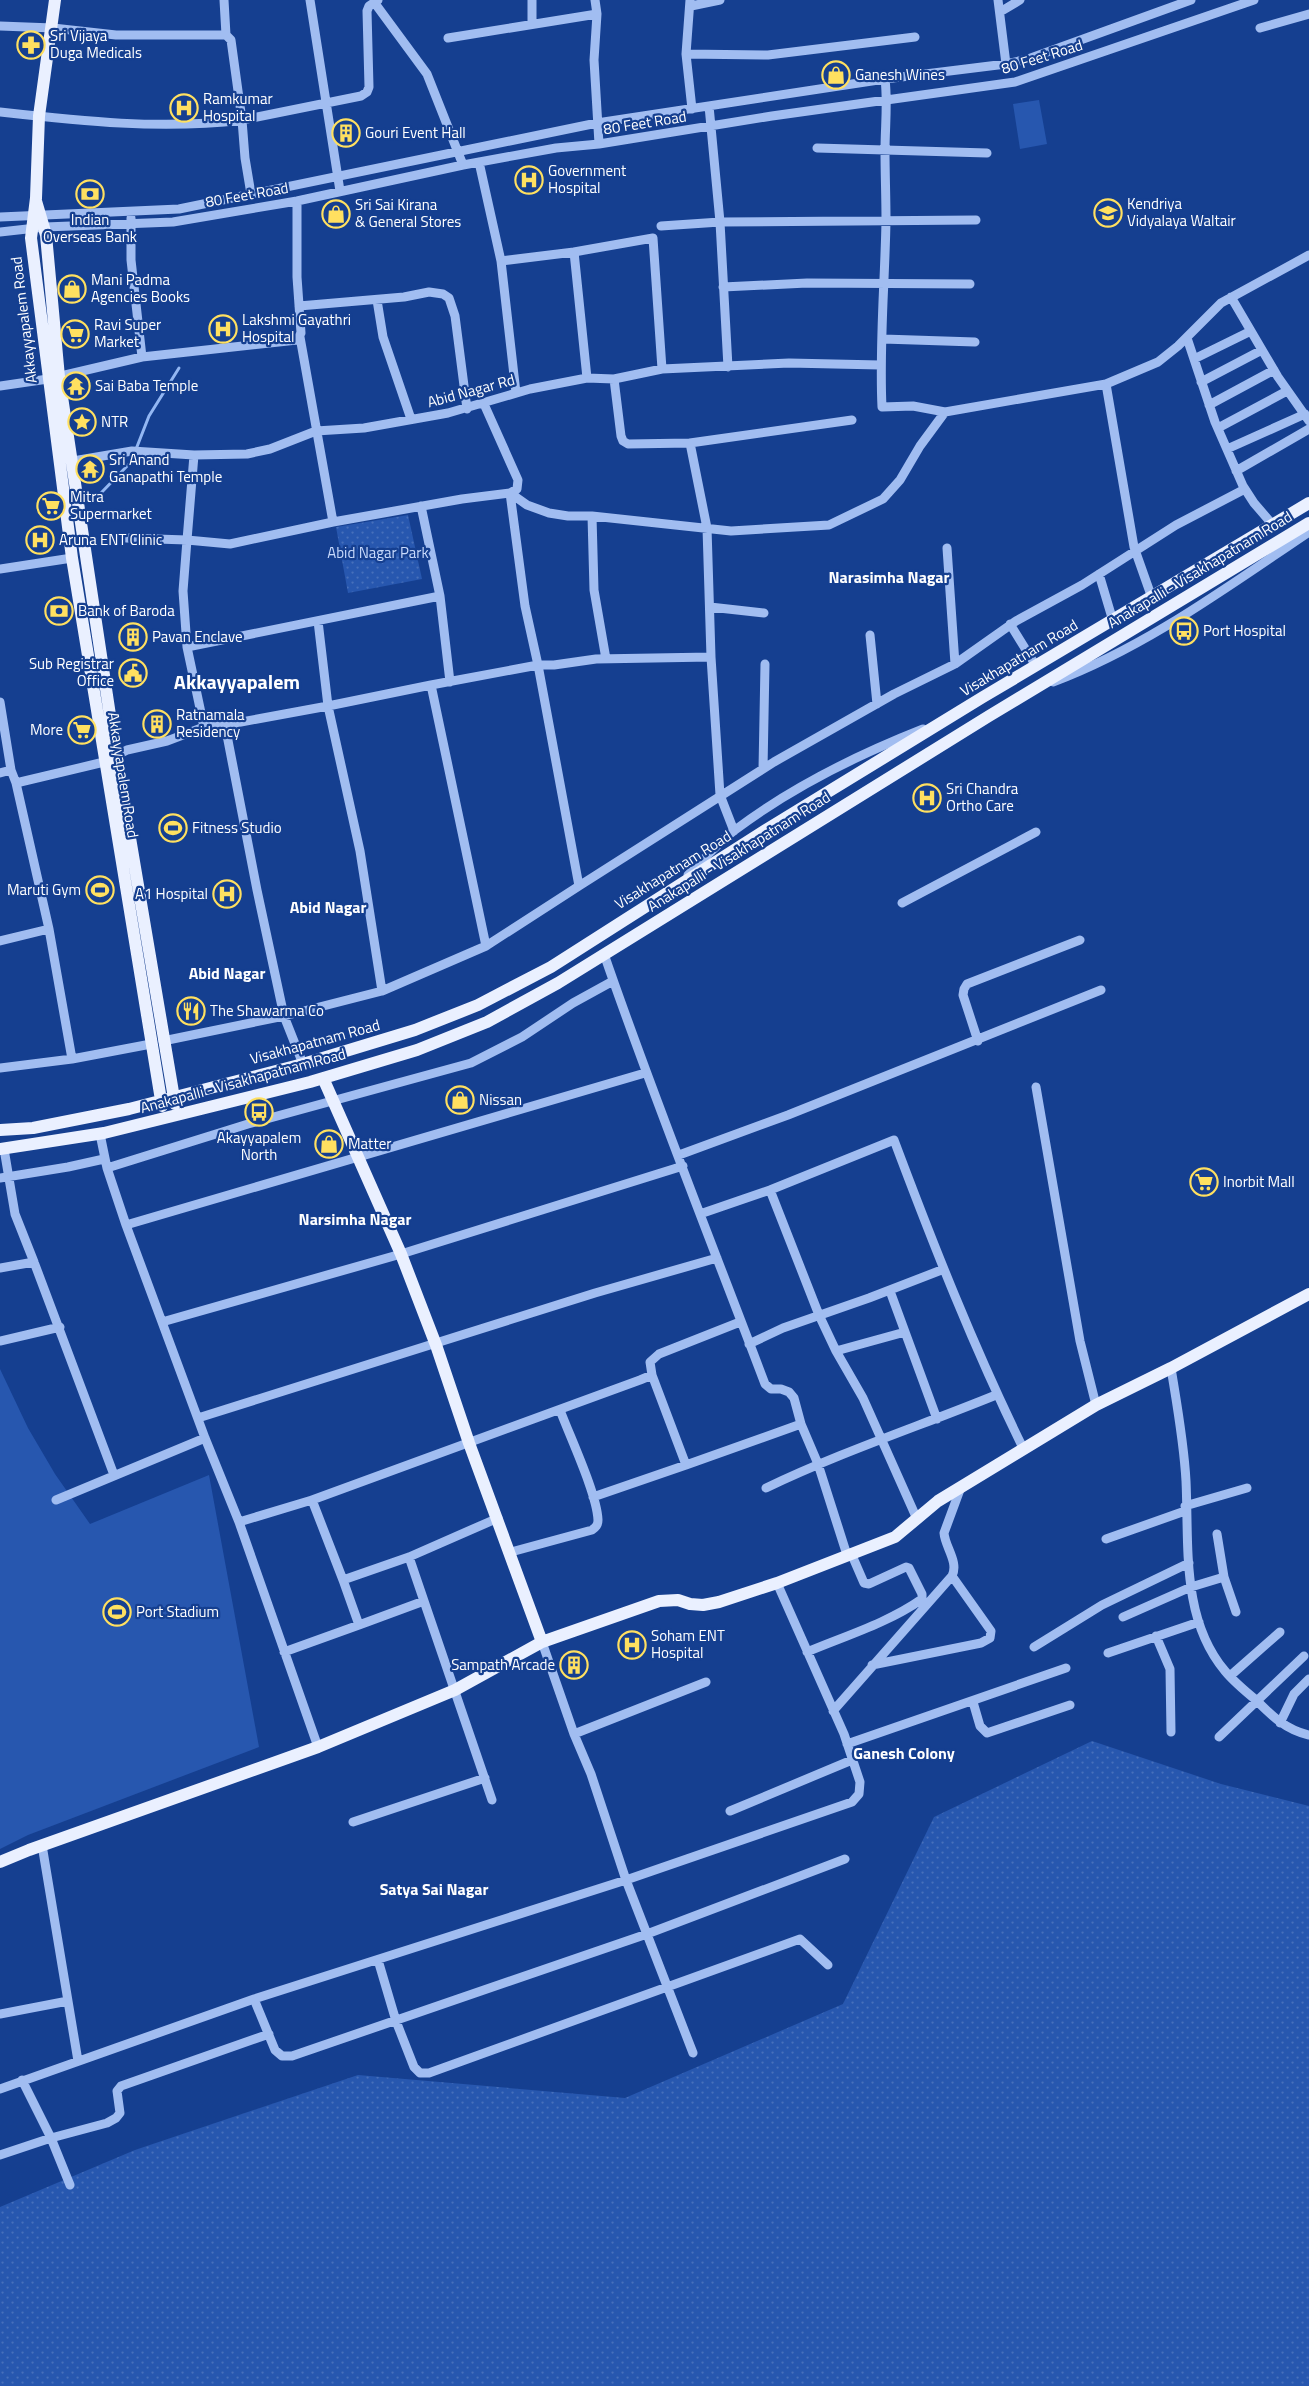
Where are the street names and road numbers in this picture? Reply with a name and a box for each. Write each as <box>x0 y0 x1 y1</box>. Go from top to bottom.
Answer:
street label: 80 Feet Road <box>998 33 1085 80</box>
street label: 80 Feet Road <box>602 105 688 140</box>
street label: 80 Feet Road <box>204 176 290 213</box>
street label: Akkayyapalem Road <box>4 255 43 385</box>
street label: Abid Nagar Rd <box>425 368 517 413</box>
street label: Anakapalli - Visakhapatnam Road <box>1103 505 1296 634</box>
street label: Visakhapatnam Road <box>955 613 1082 702</box>
street label: Akkayyapalem Road <box>102 710 145 840</box>
street label: Anakapalli - Visakhapatnam Road <box>644 788 834 916</box>
street label: Visakhapatnam Road <box>611 827 735 913</box>
street label: Visakhapatnam Road <box>247 1013 382 1070</box>
street label: Anakapalli - Visakhapatnam Road <box>138 1042 348 1119</box>

